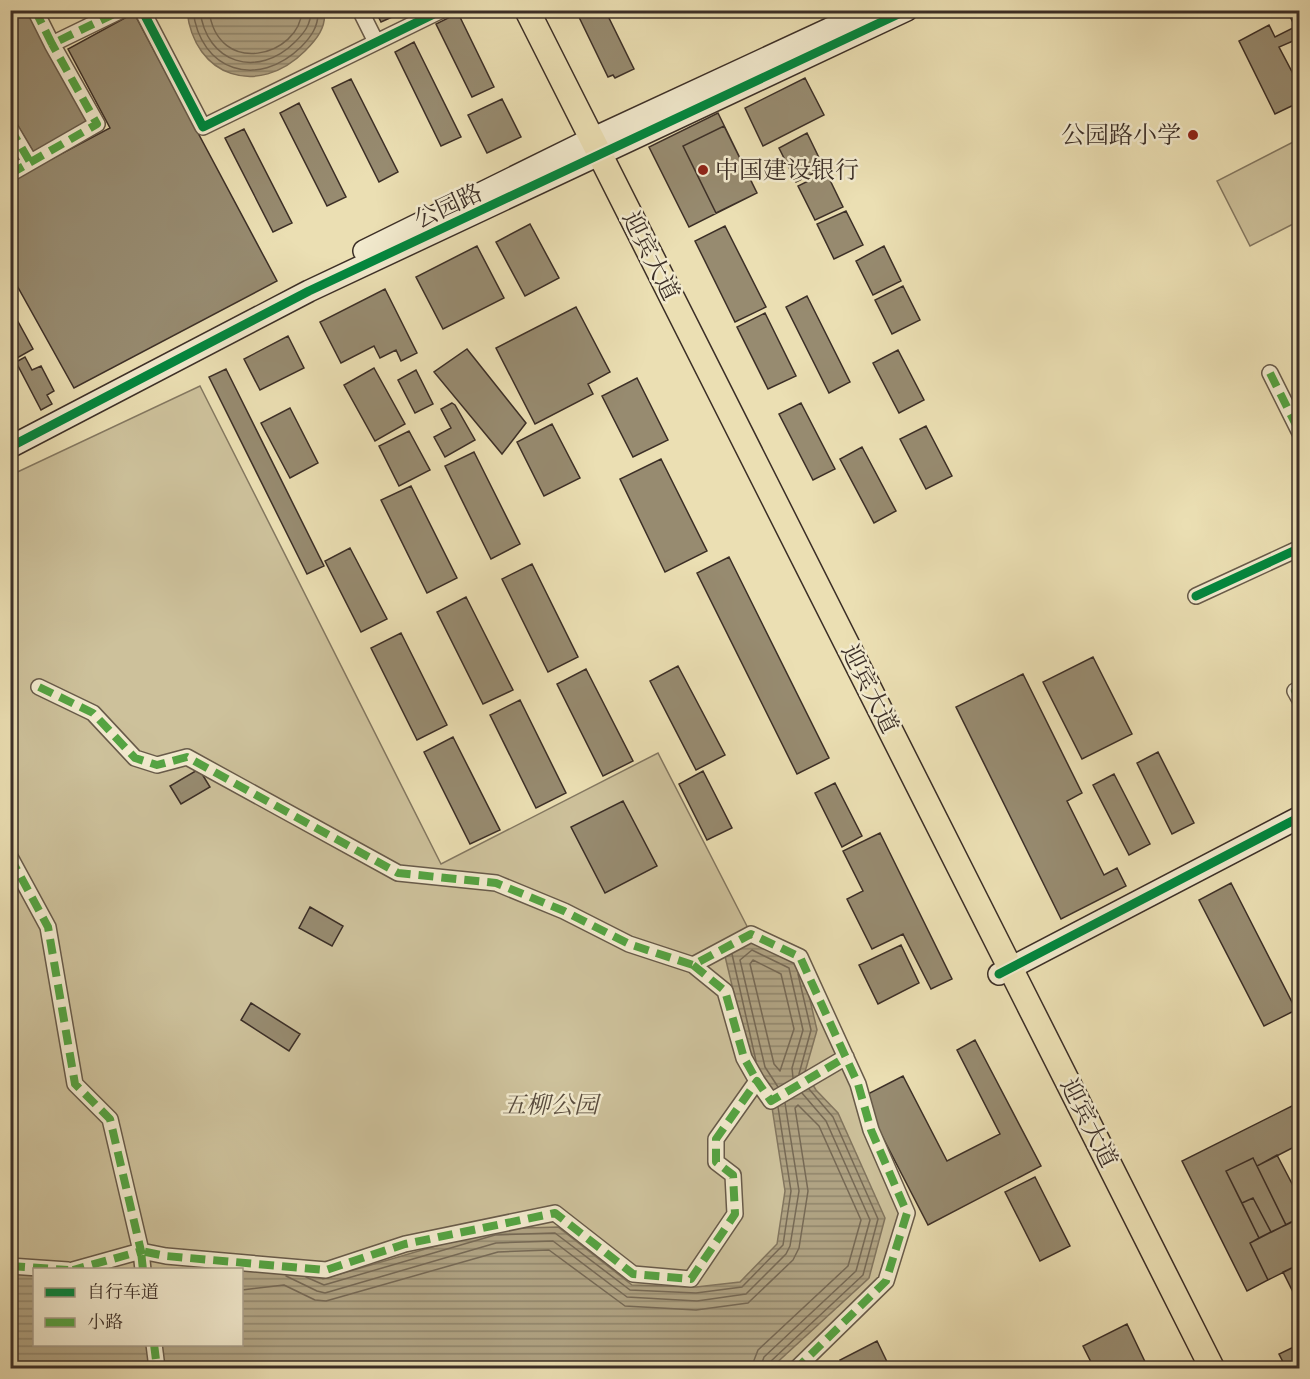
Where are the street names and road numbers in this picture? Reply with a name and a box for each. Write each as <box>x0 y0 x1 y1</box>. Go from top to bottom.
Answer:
street label: 公园路 <box>409 178 488 237</box>
street label: 迎宾大道 <box>614 207 685 306</box>
street label: 迎宾大道 <box>833 640 904 739</box>
street label: 迎宾大道 <box>1052 1074 1123 1173</box>

